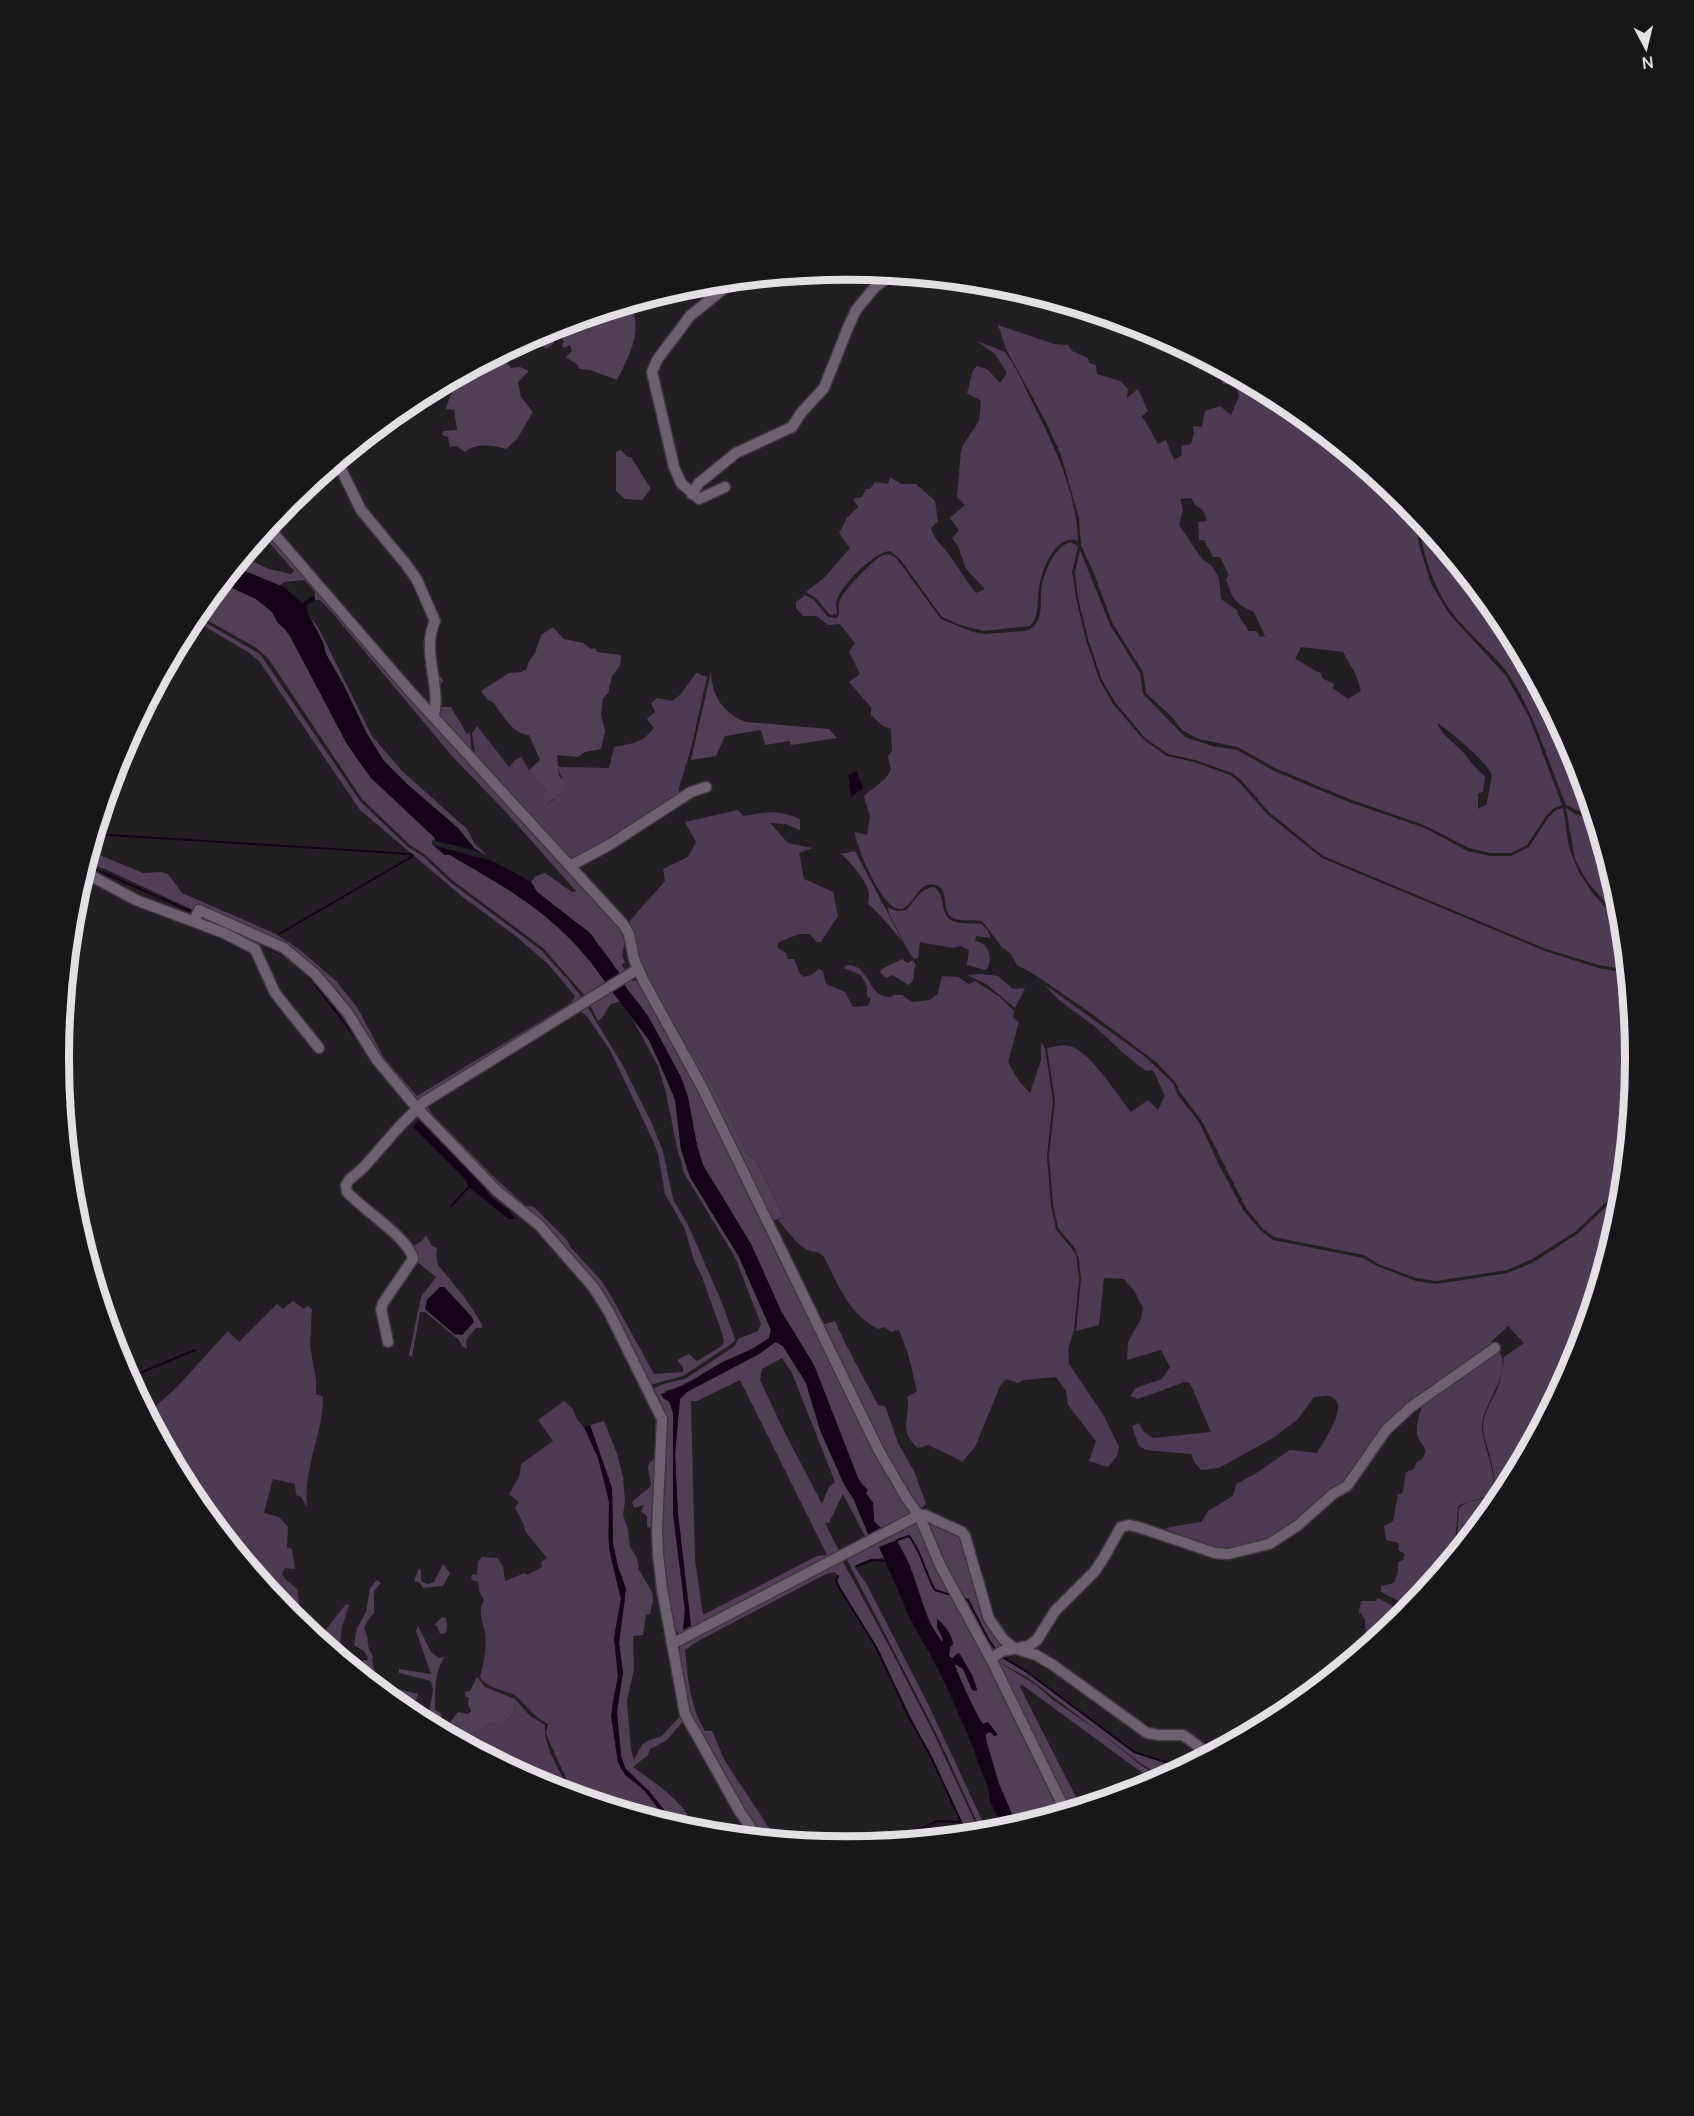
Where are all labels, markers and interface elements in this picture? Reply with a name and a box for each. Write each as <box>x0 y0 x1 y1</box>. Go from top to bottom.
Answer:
north arrow <box>1616 18 1676 78</box>
text: N <box>1641 51 1655 75</box>

